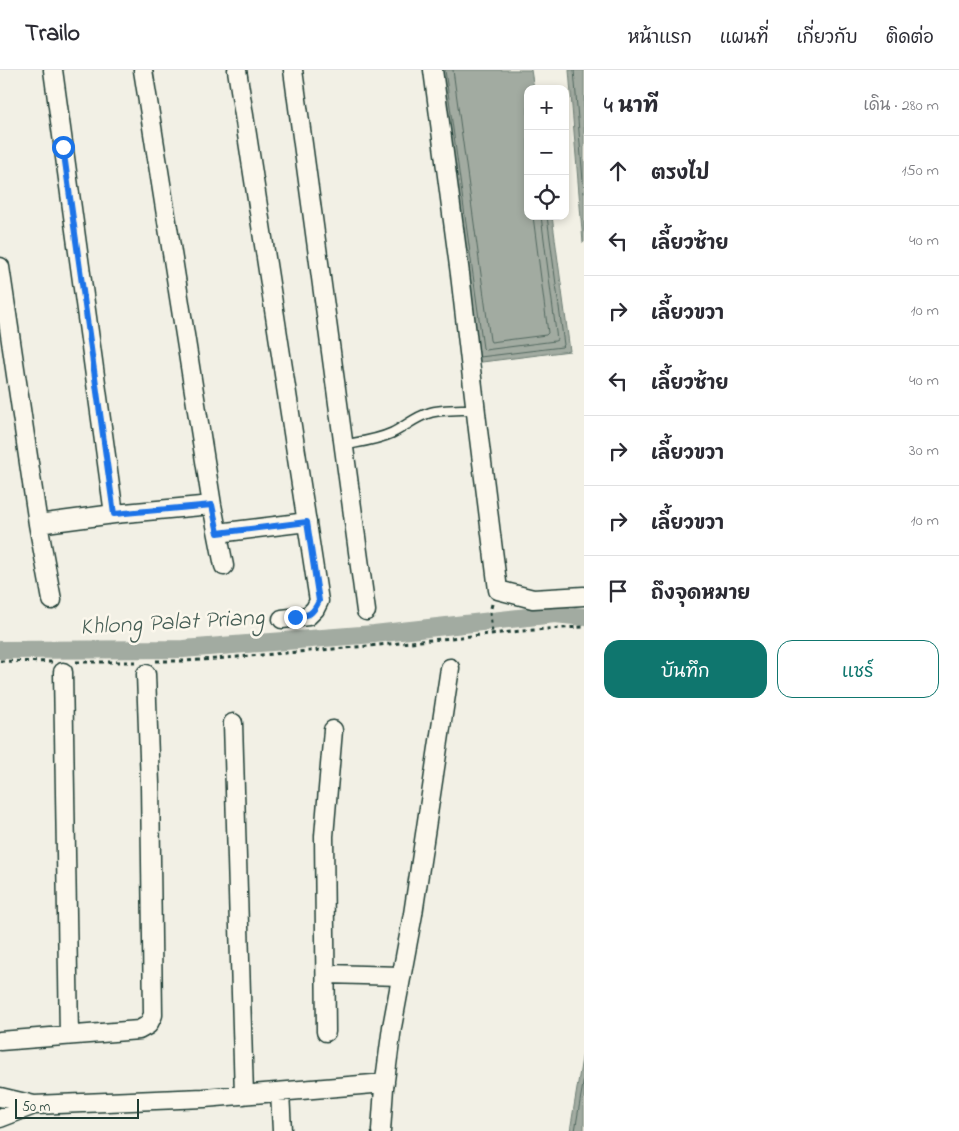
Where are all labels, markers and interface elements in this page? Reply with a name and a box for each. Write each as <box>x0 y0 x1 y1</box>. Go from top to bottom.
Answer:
text: Trailo <box>25 17 80 52</box>
text: หน้าแรก <box>628 26 692 52</box>
text: แผนที่ <box>720 26 768 52</box>
text: เกี่ยวกับ <box>796 26 858 52</box>
text: ติดต่อ <box>886 26 934 52</box>
map controls <box>524 85 569 220</box>
button: + <box>524 85 569 130</box>
text: 4 นาที <box>604 92 658 122</box>
text: เดิน · 280 m <box>864 94 939 118</box>
button: − <box>524 130 569 175</box>
route start <box>52 136 75 159</box>
icon: ahead <box>604 157 632 185</box>
text: 150 m <box>901 159 939 183</box>
text: ตรงไป <box>651 161 709 188</box>
button: locate <box>524 175 569 220</box>
icon: left <box>604 227 632 255</box>
text: 40 m <box>909 229 939 253</box>
text: เลี้ยวซ้าย <box>651 231 728 258</box>
icon: right <box>604 297 632 325</box>
text: 10 m <box>911 299 939 323</box>
text: เลี้ยวขวา <box>651 301 724 328</box>
icon: left <box>604 367 632 395</box>
text: 40 m <box>909 369 939 393</box>
text: เลี้ยวซ้าย <box>651 371 728 398</box>
icon: right <box>604 437 632 465</box>
text: 30 m <box>909 439 939 463</box>
text: เลี้ยวขวา <box>651 441 724 468</box>
icon: right <box>604 507 632 535</box>
text: 10 m <box>911 509 939 533</box>
text: เลี้ยวขวา <box>651 511 724 538</box>
icon: arrive <box>604 577 632 605</box>
text: ถึงจุดหมาย <box>651 581 750 608</box>
water label: Khlong Palat Priang <box>79 601 266 646</box>
route end <box>284 606 307 629</box>
button: บันทึก <box>604 640 767 698</box>
button: แชร์ <box>777 640 939 698</box>
scale bar <box>15 1096 139 1119</box>
text: 50 m <box>22 1097 50 1118</box>

